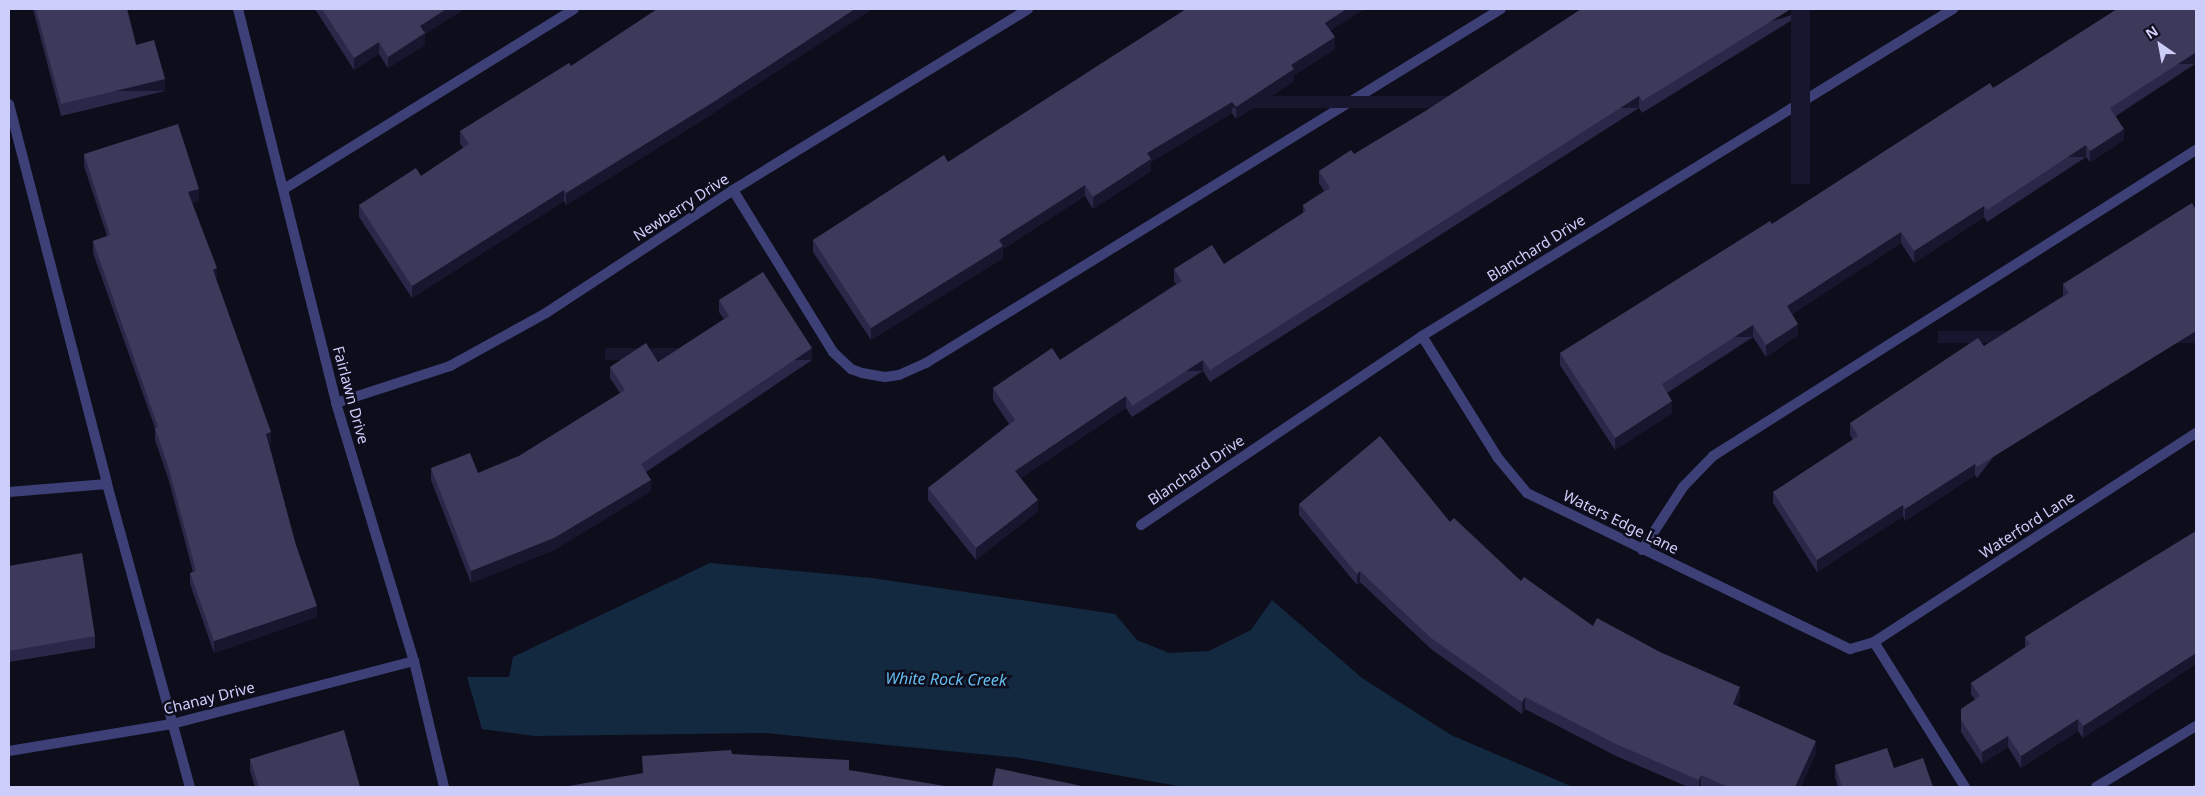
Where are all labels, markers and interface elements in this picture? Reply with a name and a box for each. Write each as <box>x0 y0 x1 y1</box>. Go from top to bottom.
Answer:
north arrow <box>2135 20 2185 70</box>
text: N <box>2142 21 2162 43</box>
street label: Newberry Drive <box>630 169 732 245</box>
street label: Blanchard Drive <box>1484 211 1588 285</box>
street label: Fairlawn Drive <box>329 344 373 446</box>
street label: Blanchard Drive <box>1144 431 1248 509</box>
street label: Waters Edge Lane <box>1560 486 1682 558</box>
street label: Waterford Lane <box>1976 488 2078 562</box>
water label: White Rock Creek <box>885 668 1007 690</box>
street label: Chanay Drive <box>161 678 257 718</box>

